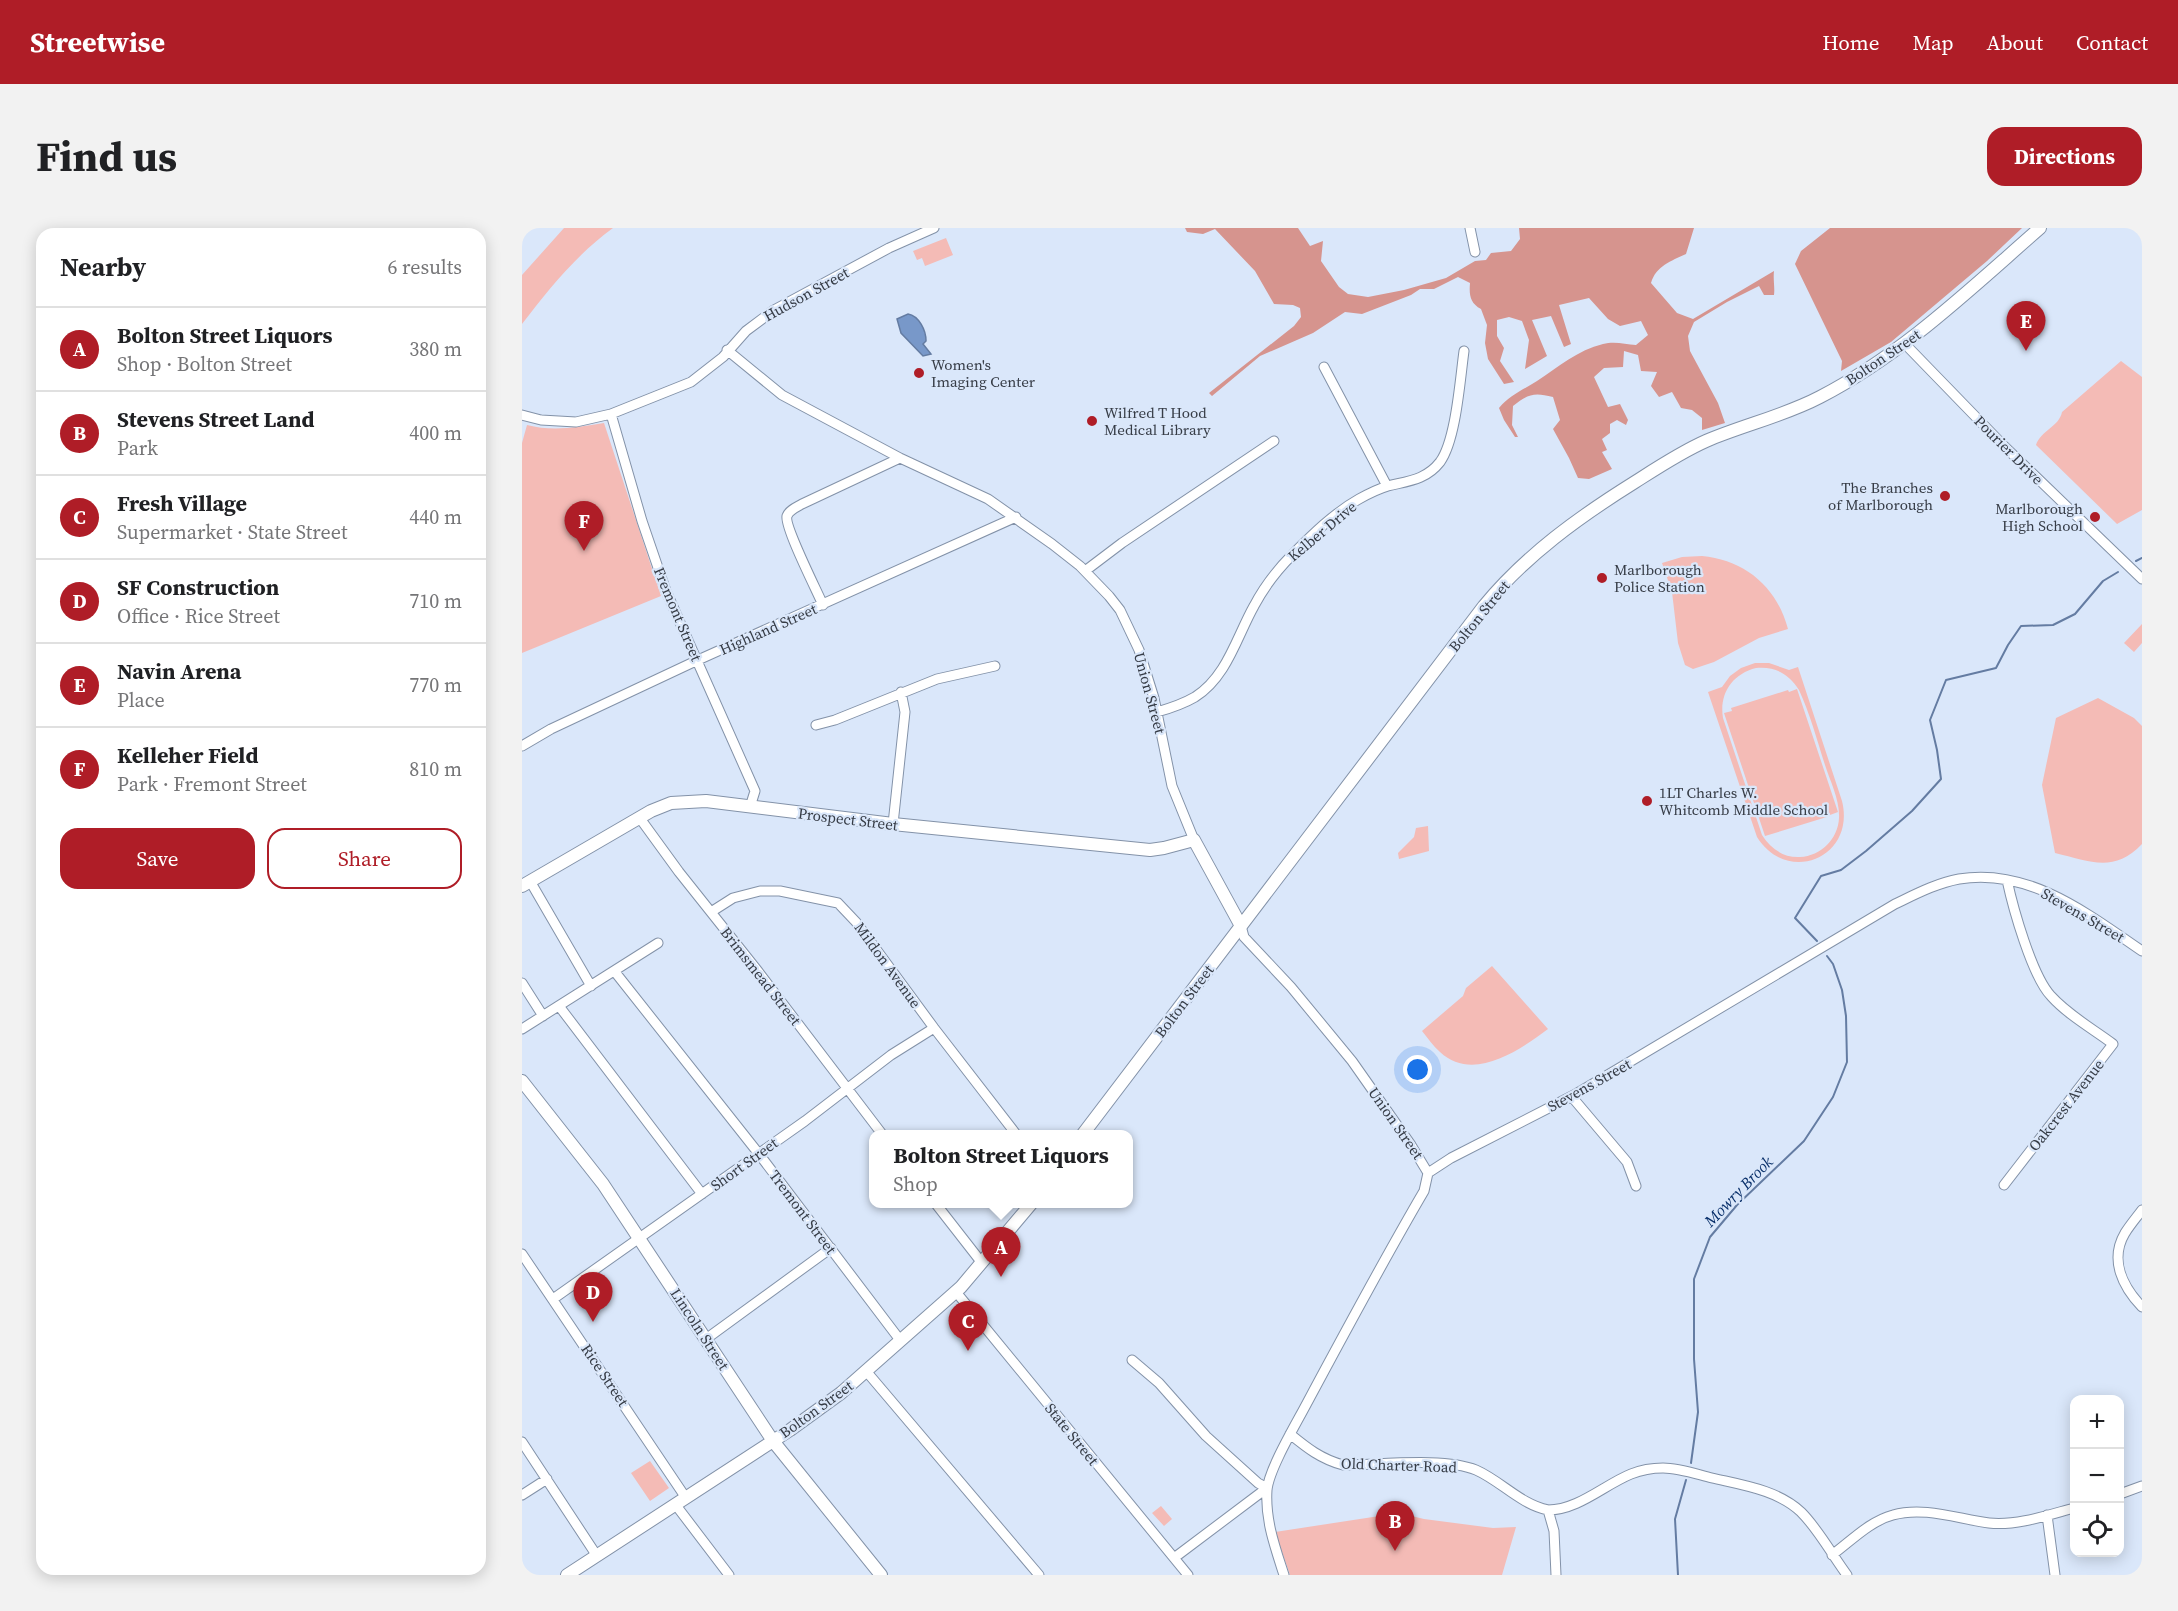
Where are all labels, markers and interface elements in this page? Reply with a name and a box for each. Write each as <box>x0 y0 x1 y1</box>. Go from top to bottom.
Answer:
text: Streetwise <box>30 23 165 61</box>
text: Home <box>1822 28 1880 57</box>
text: Map <box>1913 28 1954 57</box>
text: About <box>1987 28 2043 57</box>
text: Contact <box>2076 28 2148 57</box>
text: Find us <box>36 127 177 185</box>
button: Directions <box>1987 127 2142 186</box>
text: Nearby <box>60 249 146 285</box>
text: 6 results <box>387 253 462 281</box>
street label: Hudson Street <box>759 262 853 326</box>
pin: E <box>2006 302 2046 351</box>
text: Bolton Street Liquors <box>117 320 333 350</box>
street label: Bolton Street <box>1841 324 1925 390</box>
text: A <box>73 335 86 363</box>
text: 380 m <box>409 335 462 363</box>
text: Shop · Bolton Street <box>117 350 292 378</box>
place label: Women's Imaging Center <box>931 354 1036 392</box>
marker: Women's Imaging Center <box>912 366 926 380</box>
place label: Wilfred T Hood Medical Library <box>1104 402 1211 440</box>
text: Stevens Street Land <box>117 404 315 434</box>
street label: Pourier Drive <box>1970 411 2048 489</box>
marker: Wilfred T Hood Medical Library <box>1085 414 1099 428</box>
text: B <box>73 419 86 447</box>
text: 400 m <box>409 419 462 447</box>
text: Park <box>117 434 158 462</box>
place label: The Branches of Marlborough <box>1828 477 1933 515</box>
text: Fresh Village <box>117 488 247 518</box>
marker: The Branches of Marlborough <box>1938 489 1952 503</box>
street label: Kelber Drive <box>1283 496 1361 566</box>
place label: Marlborough High School <box>1995 498 2084 536</box>
pin: F <box>564 502 604 551</box>
text: C <box>73 503 86 531</box>
text: 440 m <box>409 503 462 531</box>
marker: Marlborough High School <box>2088 510 2102 524</box>
text: Supermarket · State Street <box>117 518 348 546</box>
place label: Marlborough Police Station <box>1614 559 1705 597</box>
street label: Fremont Street <box>649 564 707 664</box>
marker: Marlborough Police Station <box>1595 571 1609 585</box>
text: SF Construction <box>117 572 279 602</box>
street label: Bolton Street <box>1444 576 1514 656</box>
text: D <box>72 587 87 615</box>
text: 710 m <box>409 587 462 615</box>
street label: Highland Street <box>716 598 820 660</box>
text: Office · Rice Street <box>117 602 280 630</box>
street label: Union Street <box>1129 650 1171 736</box>
text: Navin Arena <box>117 656 241 686</box>
text: E <box>74 671 85 699</box>
text: 770 m <box>409 671 462 699</box>
text: Place <box>117 686 165 714</box>
text: Kelleher Field <box>117 740 259 770</box>
text: F <box>74 755 85 783</box>
text: 810 m <box>409 755 462 783</box>
text: Park · Fremont Street <box>117 770 307 798</box>
place label: 1LT Charles W. Whitcomb Middle School <box>1659 782 1829 820</box>
marker: 1LT Charles W. Whitcomb Middle School <box>1640 794 1654 808</box>
street label: Prospect Street <box>797 802 899 836</box>
button: Save <box>60 828 255 889</box>
button: Share <box>267 828 462 889</box>
street label: Stevens Street <box>2038 883 2128 947</box>
street label: Mildon Avenue <box>850 918 926 1012</box>
street label: Brimsmead Street <box>716 922 806 1030</box>
street label: Bolton Street <box>1150 960 1218 1042</box>
street label: Stevens Street <box>1543 1053 1635 1117</box>
street label: Oakcrest Avenue <box>2023 1054 2109 1155</box>
your location <box>1403 1055 1432 1084</box>
street label: Union Street <box>1363 1083 1429 1163</box>
popup <box>869 1130 1133 1208</box>
street label: Short Street <box>706 1132 782 1196</box>
text: Bolton Street Liquors <box>893 1140 1109 1170</box>
water label: Mowry Brook <box>1698 1151 1778 1232</box>
street label: Tremont Street <box>764 1166 842 1258</box>
text: Shop <box>893 1170 938 1198</box>
pin: A <box>982 1228 1020 1277</box>
pin: D <box>574 1272 612 1322</box>
street label: Lincoln Street <box>666 1284 734 1374</box>
pin: C <box>948 1302 988 1351</box>
street label: Rice Street <box>576 1339 634 1411</box>
street label: Bolton Street <box>775 1375 857 1443</box>
map controls <box>2070 1395 2124 1557</box>
button: + <box>2070 1395 2124 1449</box>
street label: State Street <box>1040 1398 1104 1470</box>
button: − <box>2070 1449 2124 1503</box>
street label: Old Charter Road <box>1341 1452 1458 1478</box>
pin: B <box>1376 1502 1414 1551</box>
button: locate <box>2070 1503 2124 1557</box>

